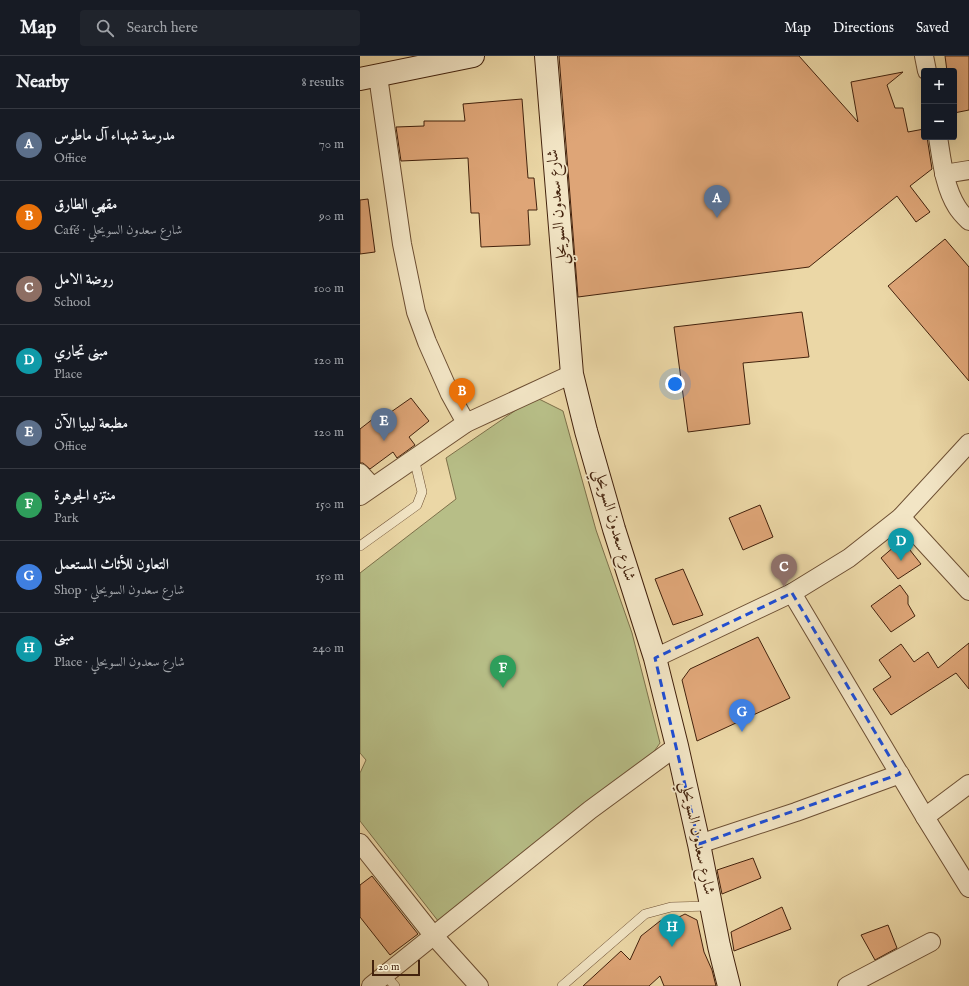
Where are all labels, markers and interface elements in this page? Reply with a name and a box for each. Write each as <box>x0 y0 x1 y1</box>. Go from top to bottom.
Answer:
search box <box>80 10 360 46</box>
text: Map <box>20 16 56 40</box>
icon: search <box>94 17 116 39</box>
text: Search here <box>126 18 198 37</box>
text: Map <box>784 19 811 37</box>
text: Directions <box>833 19 894 37</box>
text: Saved <box>916 19 949 37</box>
map controls <box>921 68 957 140</box>
button: + <box>921 68 957 104</box>
text: Nearby <box>16 72 69 93</box>
text: 8 results <box>301 74 344 91</box>
button: − <box>921 104 957 140</box>
text: مدرسة شهداء آل ماطوس <box>54 126 175 145</box>
text: A <box>25 136 33 153</box>
text: 70 m <box>319 136 344 153</box>
street label: شارع سعدون السويحلي <box>543 148 577 266</box>
text: Office <box>54 150 86 167</box>
pin: A <box>704 185 730 218</box>
text: مقهي الطارق <box>54 195 117 214</box>
text: B <box>25 208 33 225</box>
text: 90 m <box>319 208 344 225</box>
text: Café · شارع سعدون السويحلي <box>54 222 182 239</box>
text: روضة الامل <box>54 270 114 289</box>
text: C <box>24 280 34 297</box>
text: 100 m <box>314 280 344 297</box>
text: School <box>54 294 91 311</box>
text: مبنى تجاري <box>54 342 108 361</box>
text: D <box>24 352 34 369</box>
text: 120 m <box>314 352 344 369</box>
text: Place <box>54 366 82 383</box>
your location <box>665 374 685 394</box>
pin: B <box>449 378 475 411</box>
pin: E <box>371 408 397 441</box>
text: مطبعة ليبيا الآن <box>54 414 128 433</box>
text: E <box>24 424 34 441</box>
text: 120 m <box>314 424 344 441</box>
text: Office <box>54 438 86 455</box>
street label: شارع سعدون السويحلي <box>585 467 640 585</box>
text: منتزه الجوهرة <box>54 486 116 505</box>
text: F <box>25 496 33 513</box>
text: 150 m <box>315 496 344 513</box>
text: Park <box>54 510 79 527</box>
pin: D <box>888 528 914 561</box>
pin: C <box>771 554 797 587</box>
text: التعاون للأثاث المستعمل <box>54 555 169 574</box>
text: G <box>24 568 34 585</box>
text: 150 m <box>315 568 344 585</box>
text: Shop · شارع سعدون السويحلي <box>54 582 184 599</box>
text: مبنى <box>54 627 74 646</box>
text: H <box>23 640 35 657</box>
text: 240 m <box>312 640 344 657</box>
text: Place · شارع سعدون السويحلي <box>54 654 185 671</box>
pin: F <box>490 655 516 688</box>
pin: G <box>729 699 755 732</box>
street label: شارع سعدون السويحلي <box>671 779 719 898</box>
pin: H <box>659 914 685 947</box>
scale bar <box>372 958 420 977</box>
text: 20 m <box>378 960 399 974</box>

